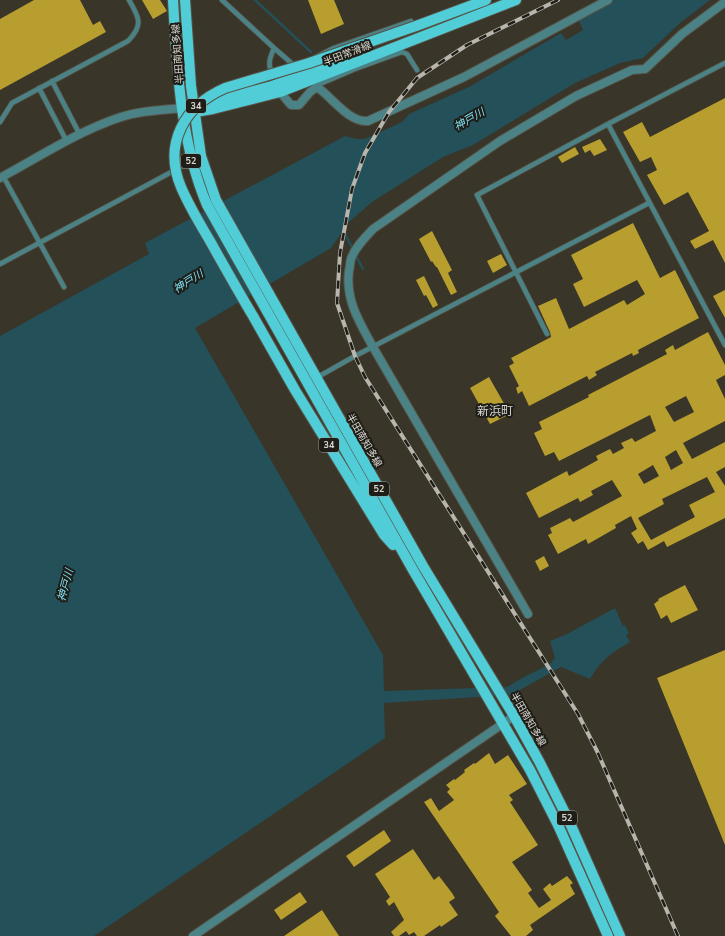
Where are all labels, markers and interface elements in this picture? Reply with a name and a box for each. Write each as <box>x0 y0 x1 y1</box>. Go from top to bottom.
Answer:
street label: 半田南知多線 <box>169 24 187 84</box>
street label: 半田常滑線 <box>322 38 373 69</box>
road number: 34 <box>186 99 206 113</box>
water label: 神戸川 <box>451 104 488 134</box>
road number: 52 <box>181 154 201 168</box>
water label: 神戸川 <box>170 266 207 297</box>
district label: 新浜町 <box>477 403 513 419</box>
street label: 半田南知多線 <box>343 411 385 470</box>
road number: 34 <box>319 438 339 452</box>
road number: 52 <box>369 482 389 496</box>
water label: 神戸川 <box>54 566 77 603</box>
street label: 半田南知多線 <box>507 690 549 749</box>
road number: 52 <box>557 811 577 825</box>

